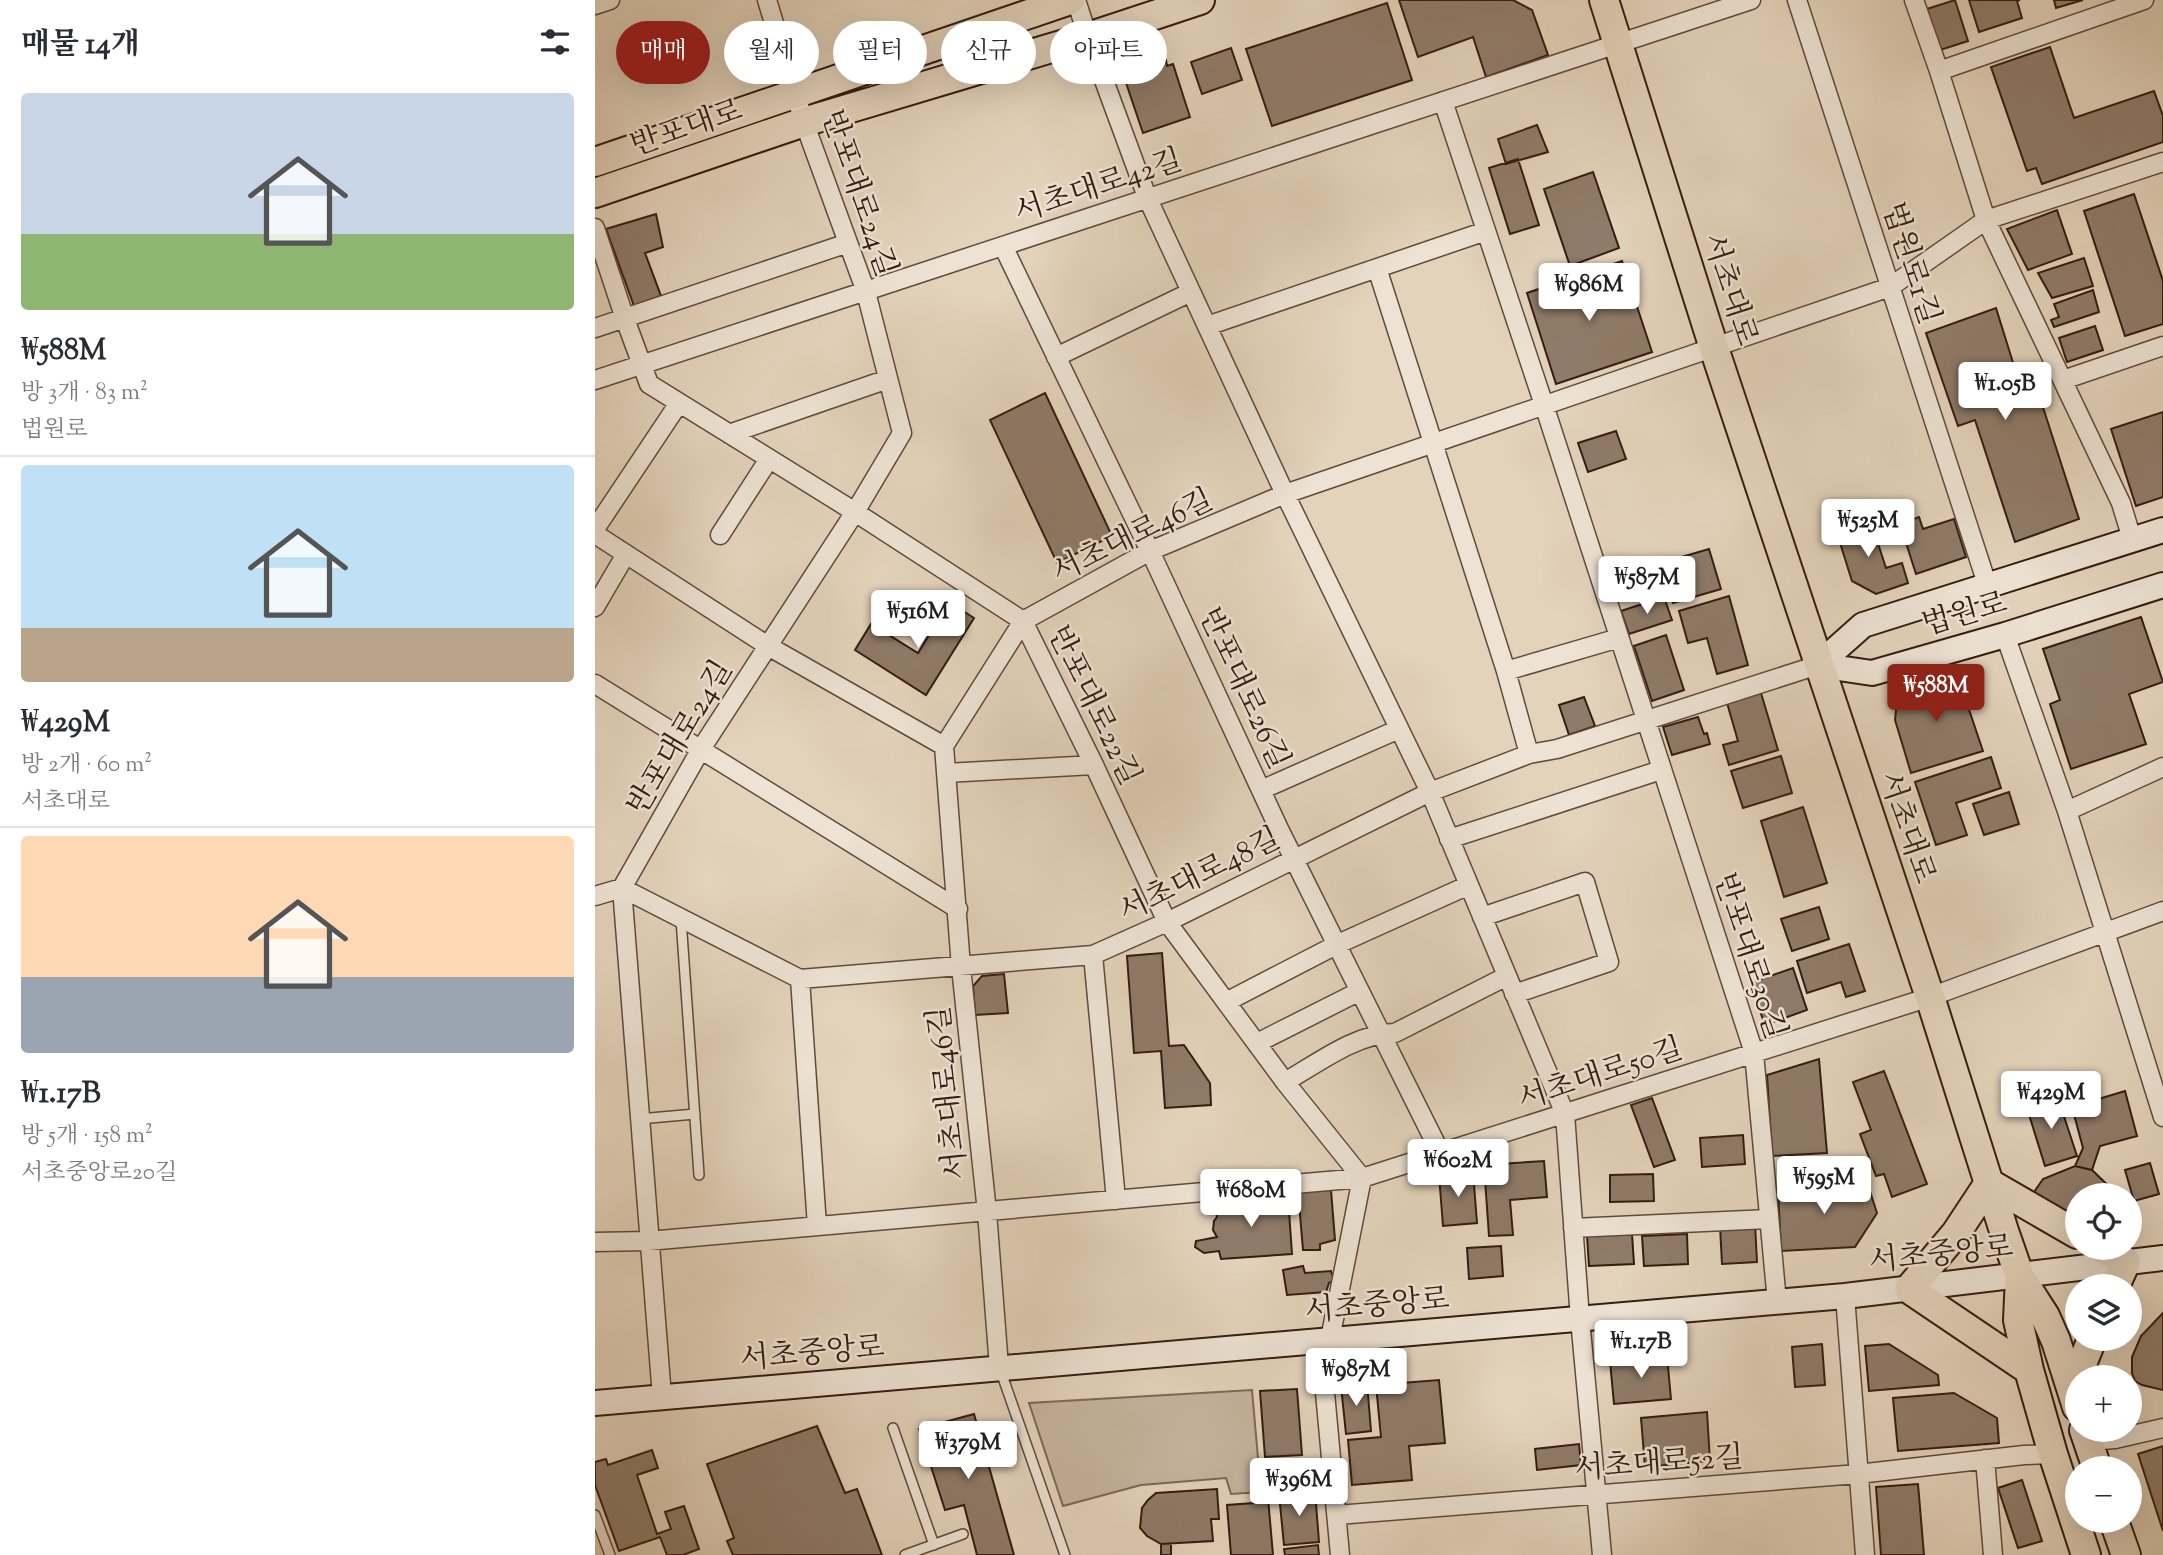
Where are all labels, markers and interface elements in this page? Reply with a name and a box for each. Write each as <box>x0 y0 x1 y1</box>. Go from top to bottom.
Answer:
chip: 매매 <box>616 21 710 84</box>
chip: 월세 <box>724 21 819 84</box>
chip: 필터 <box>833 21 927 84</box>
chip: 신규 <box>941 21 1036 84</box>
chip: 아파트 <box>1050 21 1167 84</box>
icon: filters <box>536 23 574 61</box>
text: 매물 14개 <box>21 24 140 67</box>
street label: 반포대로 <box>625 90 749 169</box>
street label: 반포대로24길 <box>809 105 906 283</box>
icon: home <box>235 138 361 264</box>
street label: 서초대로42길 <box>1009 140 1188 235</box>
street label: 법원로1길 <box>1870 197 1950 330</box>
street label: 서초대로 <box>1690 228 1767 352</box>
pin: ₩986M <box>1540 264 1638 323</box>
text: ₩986M <box>1555 269 1623 302</box>
text: ₩588M <box>21 330 106 373</box>
pin: ₩1.05B <box>1948 362 2062 422</box>
text: ₩1.05B <box>1974 368 2036 401</box>
text: 방 3개 · 83 m² <box>21 377 148 410</box>
text: 법원로 <box>21 414 88 447</box>
street label: 서초대로46길 <box>1045 480 1221 595</box>
pin: ₩525M <box>1819 500 1917 559</box>
text: ₩525M <box>1837 505 1899 538</box>
icon: home <box>235 510 361 636</box>
pin: ₩587M <box>1598 556 1696 616</box>
text: ₩587M <box>1614 562 1680 595</box>
street label: 법원로 <box>1917 583 2012 648</box>
pin: ₩516M <box>869 590 967 650</box>
text: ₩516M <box>887 596 949 629</box>
street label: 반포대로26길 <box>1187 601 1299 777</box>
street label: 반포대로22길 <box>1036 619 1150 793</box>
street label: 반포대로24길 <box>618 653 744 824</box>
pin: ₩588M <box>1887 664 1985 724</box>
text: ₩588M <box>1903 670 1969 703</box>
text: ₩429M <box>21 702 110 745</box>
text: 방 2개 · 60 m² <box>21 749 152 782</box>
street label: 서초대로 <box>1866 766 1945 890</box>
text: 서초대로 <box>21 786 110 819</box>
street label: 서초대로48길 <box>1112 819 1288 934</box>
street label: 반포대로30길 <box>1702 868 1796 1046</box>
icon: home <box>235 881 361 1007</box>
street label: 서초대로46길 <box>919 1004 980 1182</box>
street label: 서초대로50길 <box>1513 1029 1689 1122</box>
pin: ₩429M <box>2002 1072 2100 1131</box>
text: ₩1.17B <box>21 1073 101 1116</box>
text: ₩429M <box>2017 1077 2085 1110</box>
text: 방 5개 · 158 m² <box>21 1120 153 1153</box>
pin: ₩602M <box>1409 1140 1507 1199</box>
text: ₩602M <box>1424 1145 1492 1178</box>
pin: ₩595M <box>1775 1156 1873 1216</box>
text: 서초중앙로20길 <box>21 1157 177 1190</box>
text: ₩595M <box>1793 1162 1855 1195</box>
pin: ₩680M <box>1202 1170 1300 1229</box>
text: ₩680M <box>1216 1175 1286 1208</box>
map controls <box>2065 1183 2142 1533</box>
button: locate <box>2065 1183 2142 1260</box>
street label: 서초중앙로 <box>1867 1227 2016 1284</box>
button: layers <box>2065 1274 2142 1351</box>
street label: 서초중앙로 <box>1303 1279 1451 1334</box>
pin: ₩1.17B <box>1584 1320 1698 1380</box>
text: ₩1.17B <box>1611 1326 1672 1359</box>
street label: 서초중앙로 <box>738 1327 886 1382</box>
pin: ₩987M <box>1307 1348 1405 1408</box>
text: ₩987M <box>1322 1354 1390 1387</box>
button: + <box>2065 1365 2142 1442</box>
pin: ₩379M <box>919 1422 1017 1481</box>
text: ₩379M <box>935 1427 1001 1460</box>
street label: 서초대로52길 <box>1573 1437 1745 1492</box>
button: − <box>2065 1456 2142 1533</box>
pin: ₩396M <box>1250 1458 1348 1518</box>
text: ₩396M <box>1266 1464 1332 1497</box>

